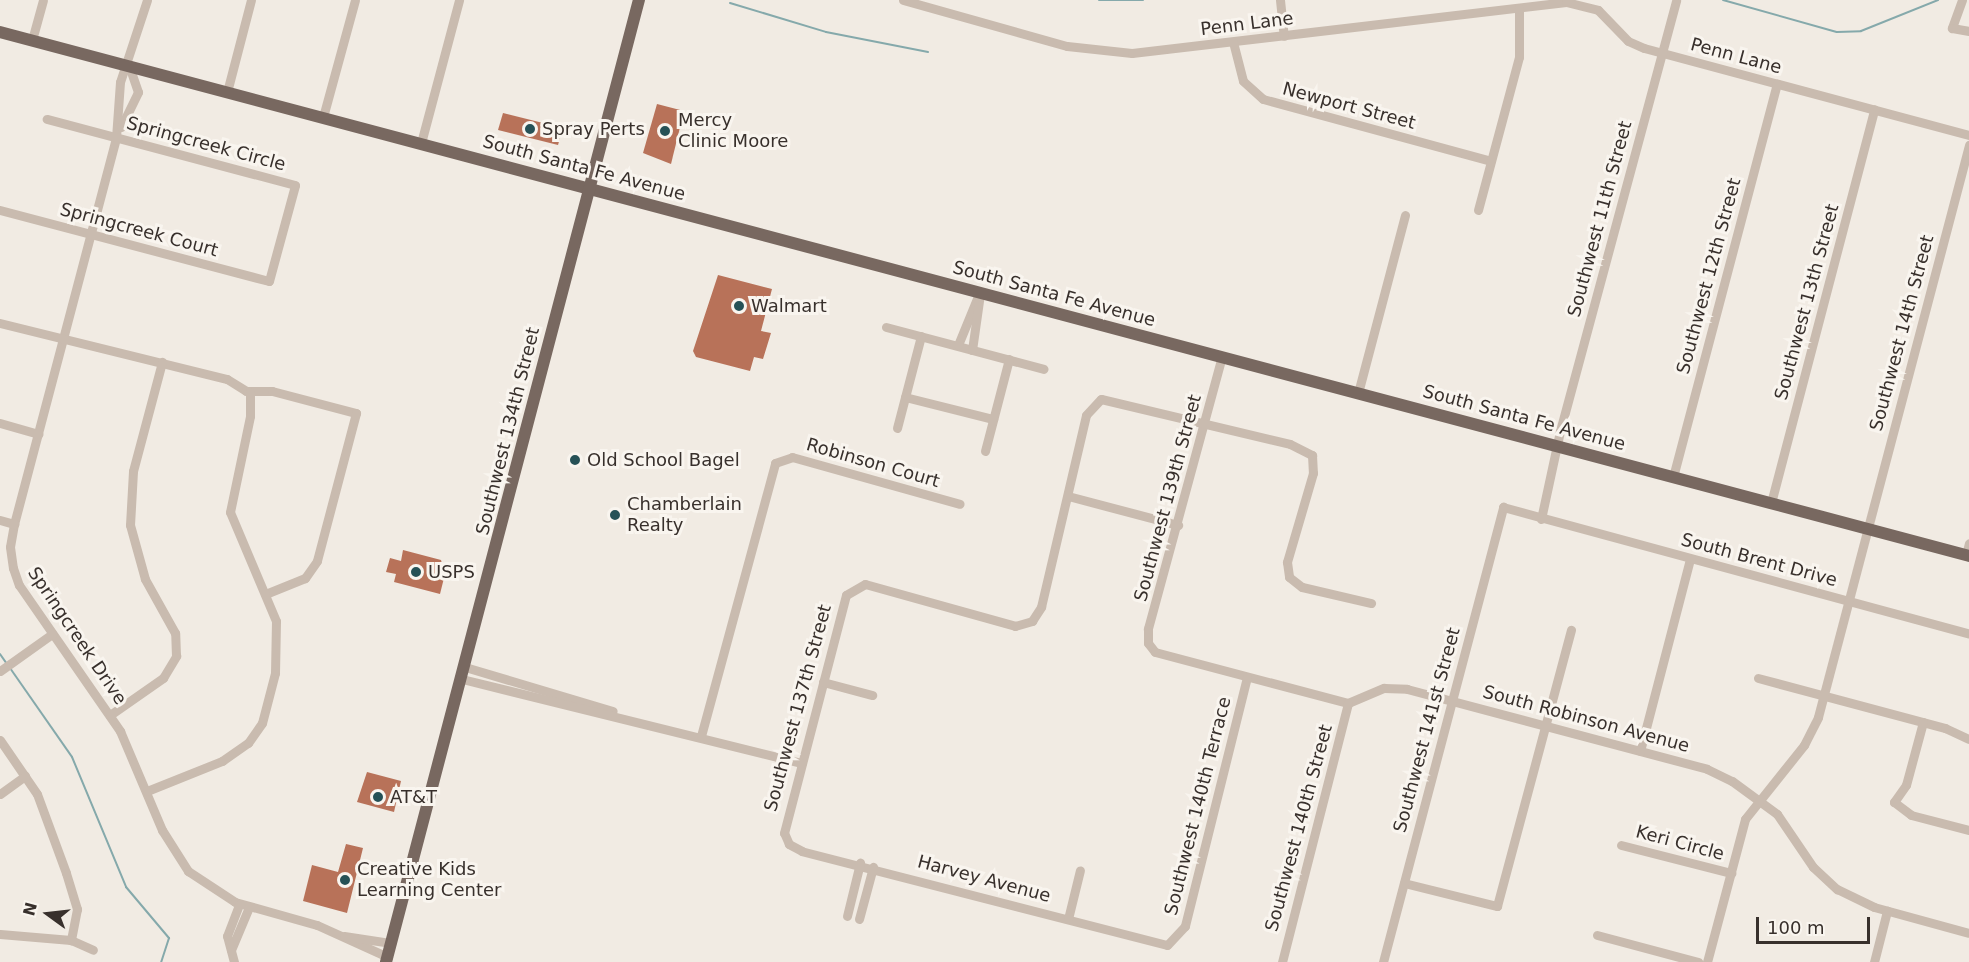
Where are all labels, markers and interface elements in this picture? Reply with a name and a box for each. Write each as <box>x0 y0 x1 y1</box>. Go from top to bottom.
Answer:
street label: Penn Lane <box>1199 8 1295 40</box>
street label: Penn Lane <box>1688 33 1784 79</box>
street label: Newport Street <box>1280 78 1418 134</box>
place label: Mercy Clinic Moore <box>678 110 788 152</box>
street label: Springcreek Circle <box>124 112 288 176</box>
place label: Spray Perts <box>542 118 645 140</box>
street label: Southwest 11th Street <box>1563 119 1637 319</box>
marker: Spray Perts <box>523 122 537 136</box>
marker: Mercy Clinic Moore <box>656 122 674 140</box>
street label: South Santa Fe Avenue <box>480 131 688 205</box>
street label: Southwest 12th Street <box>1672 176 1746 376</box>
street label: Springcreek Court <box>58 199 220 261</box>
street label: Southwest 13th Street <box>1770 202 1844 402</box>
street label: Southwest 14th Street <box>1865 233 1939 433</box>
street label: South Santa Fe Avenue <box>950 257 1158 331</box>
place label: Walmart <box>751 295 827 317</box>
marker: Walmart <box>732 299 746 313</box>
street label: Southwest 134th Street <box>472 325 544 537</box>
street label: South Santa Fe Avenue <box>1420 381 1628 455</box>
street label: Southwest 139th Street <box>1130 392 1206 604</box>
street label: Robinson Court <box>804 434 942 492</box>
place label: Old School Bagel <box>587 449 740 471</box>
marker: Old School Bagel <box>568 453 582 467</box>
place label: Chamberlain Realty <box>627 494 742 536</box>
marker: Chamberlain Realty <box>608 508 622 522</box>
street label: South Brent Drive <box>1679 529 1839 591</box>
place label: USPS <box>428 561 475 583</box>
street label: Springcreek Drive <box>23 563 131 709</box>
marker: USPS <box>409 565 423 579</box>
street label: Southwest 137th Street <box>760 602 836 814</box>
street label: Southwest 141st Street <box>1389 625 1465 835</box>
street label: South Robinson Avenue <box>1480 681 1692 757</box>
street label: Southwest 140th Terrace <box>1160 695 1236 917</box>
street label: Southwest 140th Street <box>1261 722 1337 934</box>
place label: AT&T <box>390 786 437 808</box>
marker: AT&T <box>371 790 385 804</box>
street label: Keri Circle <box>1633 821 1727 865</box>
street label: Harvey Avenue <box>915 851 1053 907</box>
place label: Creative Kids Learning Center <box>357 859 501 902</box>
marker: Creative Kids Learning Center <box>338 873 352 887</box>
north arrow <box>18 884 78 944</box>
text: N <box>19 900 41 918</box>
scale bar <box>1759 905 1873 943</box>
text: 100 m <box>1767 917 1825 938</box>

